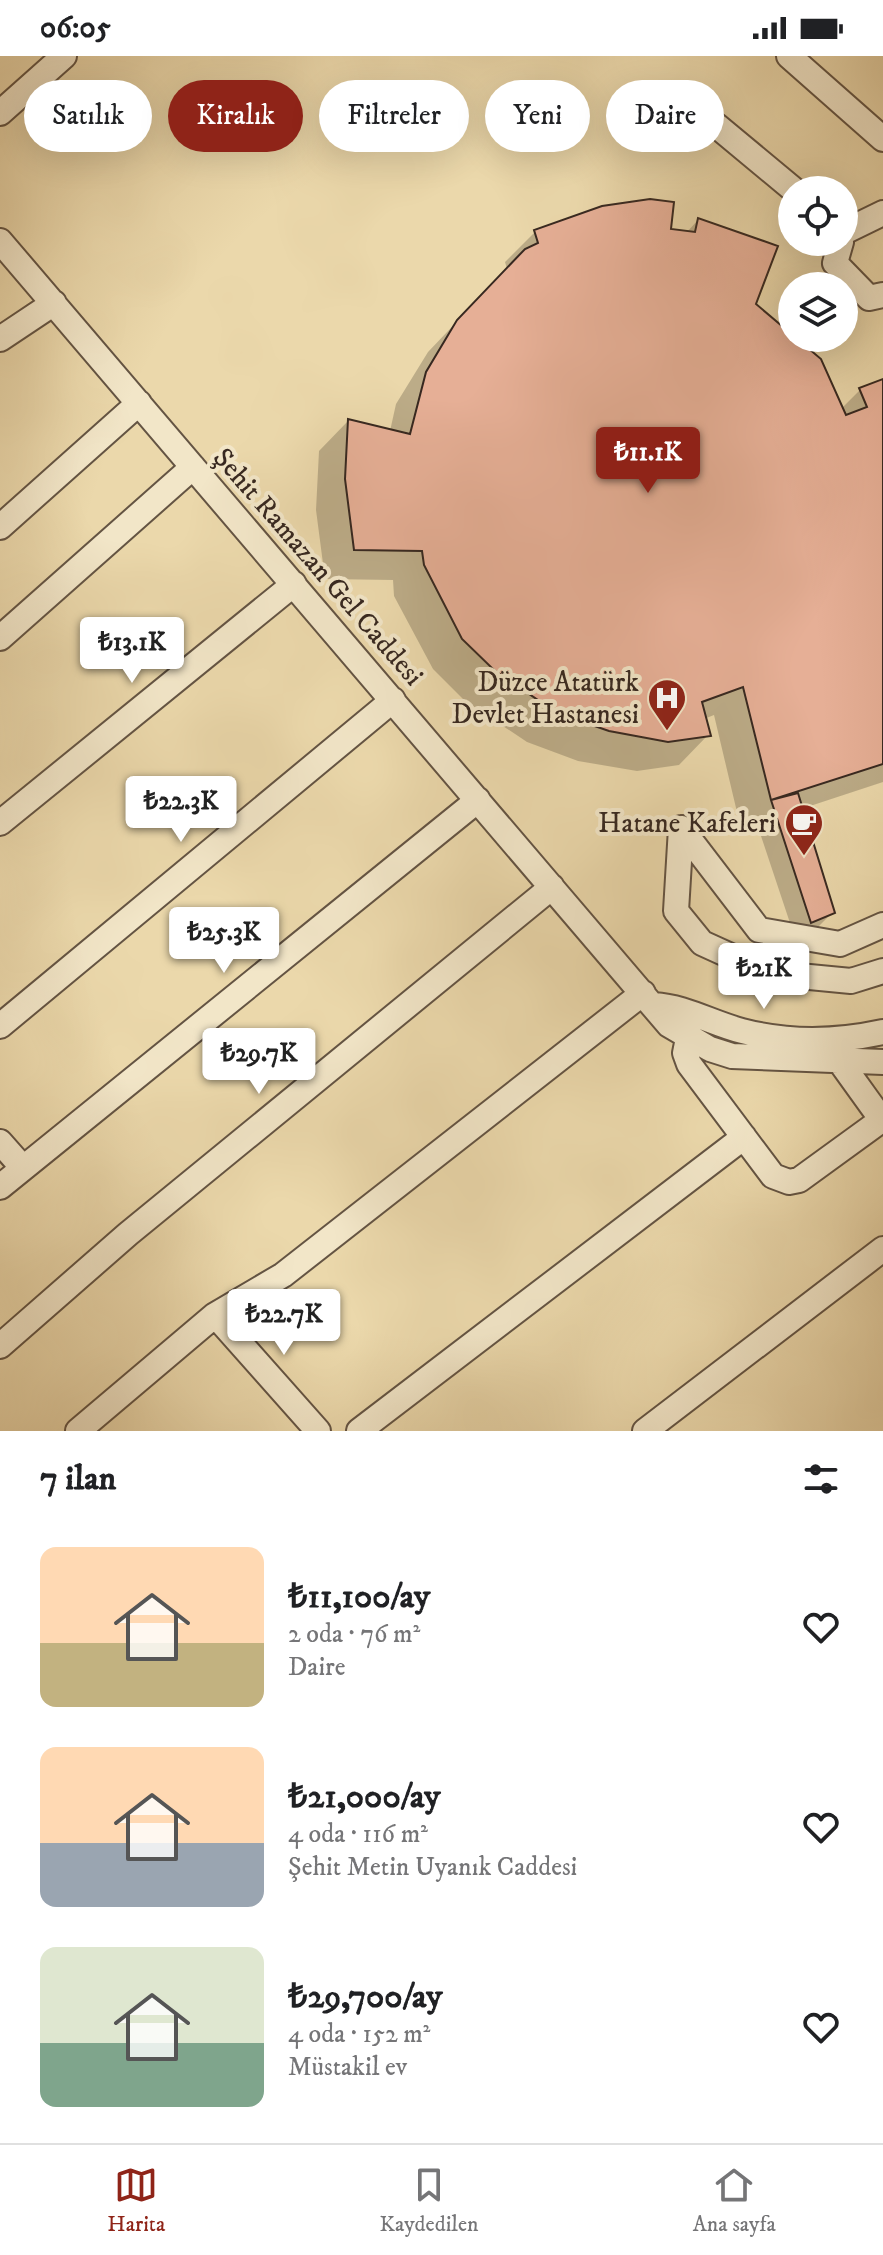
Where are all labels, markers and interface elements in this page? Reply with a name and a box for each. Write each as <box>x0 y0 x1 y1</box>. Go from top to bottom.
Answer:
text: 06:05 <box>40 10 111 47</box>
chip: Satılık <box>24 80 152 152</box>
chip: Kiralık <box>168 80 303 152</box>
chip: Filtreler <box>319 80 469 152</box>
chip: Yeni <box>485 80 590 152</box>
chip: Daire <box>606 80 724 152</box>
map controls <box>778 176 858 352</box>
button: locate <box>778 176 858 256</box>
button: layers <box>778 272 858 352</box>
pin: ₺11.1K <box>583 427 713 495</box>
text: ₺11.1K <box>614 436 682 469</box>
street label: Şehit Ramazan Gel Caddesi <box>205 441 431 693</box>
pin: ₺13.1K <box>67 617 197 685</box>
text: ₺13.1K <box>98 626 166 659</box>
place label: Düzce Atatürk Devlet Hastanesi <box>452 665 639 732</box>
hospital icon: Düzce Atatürk Devlet Hastanesi <box>646 677 688 732</box>
pin: ₺22.3K <box>116 776 246 844</box>
text: ₺22.3K <box>144 785 218 818</box>
cafe icon: Hatane Kafeleri <box>783 802 825 857</box>
place label: Hatane Kafeleri <box>598 806 776 841</box>
pin: ₺25.3K <box>159 907 289 975</box>
text: ₺25.3K <box>187 916 261 949</box>
pin: ₺21K <box>717 943 811 1011</box>
text: ₺21K <box>736 952 792 985</box>
pin: ₺29.7K <box>194 1028 324 1096</box>
text: ₺29.7K <box>220 1037 298 1070</box>
pin: ₺22.7K <box>219 1289 349 1357</box>
text: ₺22.7K <box>245 1298 323 1331</box>
icon: filters <box>799 1457 843 1501</box>
text: 7 ilan <box>40 1458 116 1500</box>
text: ₺11,100/ay <box>288 1576 430 1618</box>
icon: home <box>104 1579 200 1675</box>
icon: heart <box>799 1605 843 1649</box>
text: 2 oda · 76 m² <box>288 1618 420 1651</box>
text: Daire <box>288 1651 346 1684</box>
text: ₺21,000/ay <box>288 1776 440 1818</box>
icon: home <box>104 1779 200 1875</box>
icon: heart <box>799 1805 843 1849</box>
text: 4 oda · 116 m² <box>288 1818 428 1851</box>
text: Şehit Metin Uyanık Caddesi <box>288 1851 577 1884</box>
text: ₺29,700/ay <box>288 1976 442 2018</box>
icon: home <box>104 1979 200 2075</box>
icon: heart <box>799 2005 843 2049</box>
text: 4 oda · 152 m² <box>288 2018 430 2051</box>
text: Müstakil ev <box>288 2051 407 2084</box>
tab: Harita <box>107 2163 165 2238</box>
tab: Kaydedilen <box>380 2163 478 2238</box>
tab: Ana sayfa <box>693 2163 776 2238</box>

